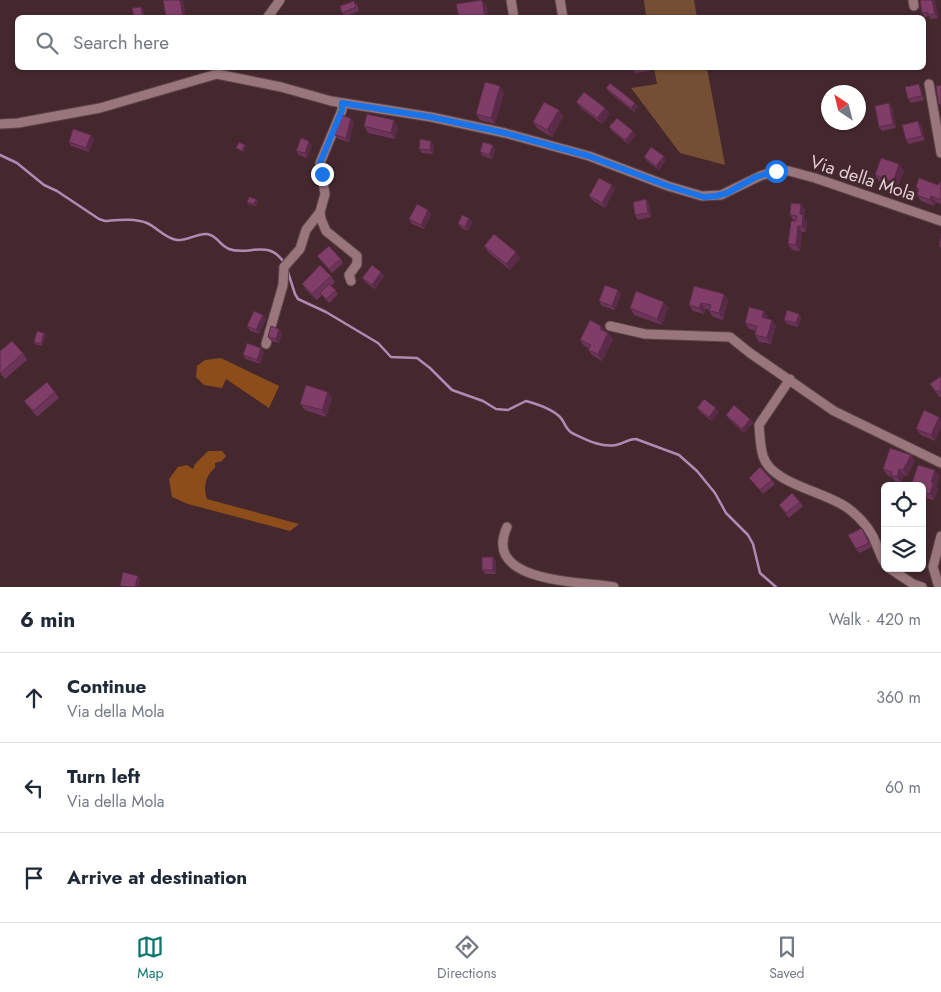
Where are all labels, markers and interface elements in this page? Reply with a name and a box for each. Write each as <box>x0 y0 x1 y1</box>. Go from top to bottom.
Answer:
search box <box>15 15 926 70</box>
icon: search <box>33 29 61 57</box>
text: Search here <box>73 29 169 56</box>
north arrow <box>821 85 866 130</box>
street label: Via della Mola <box>807 149 919 207</box>
route start <box>765 160 788 183</box>
route end <box>311 163 334 186</box>
map controls <box>881 482 926 572</box>
button: locate <box>881 482 926 527</box>
button: layers <box>881 527 926 572</box>
text: 6 min <box>20 605 75 635</box>
text: Walk · 420 m <box>829 608 921 631</box>
text: Continue <box>67 673 146 700</box>
icon: ahead <box>20 684 48 712</box>
text: 360 m <box>876 686 921 709</box>
text: Via della Mola <box>67 700 165 723</box>
text: Turn left <box>67 763 140 790</box>
icon: left <box>20 774 48 802</box>
text: 60 m <box>885 776 921 799</box>
text: Via della Mola <box>67 790 165 813</box>
icon: arrive <box>20 864 48 892</box>
text: Arrive at destination <box>67 864 247 891</box>
tab: Map <box>136 933 164 983</box>
tab: Directions <box>437 933 496 983</box>
tab: Saved <box>769 933 805 983</box>

